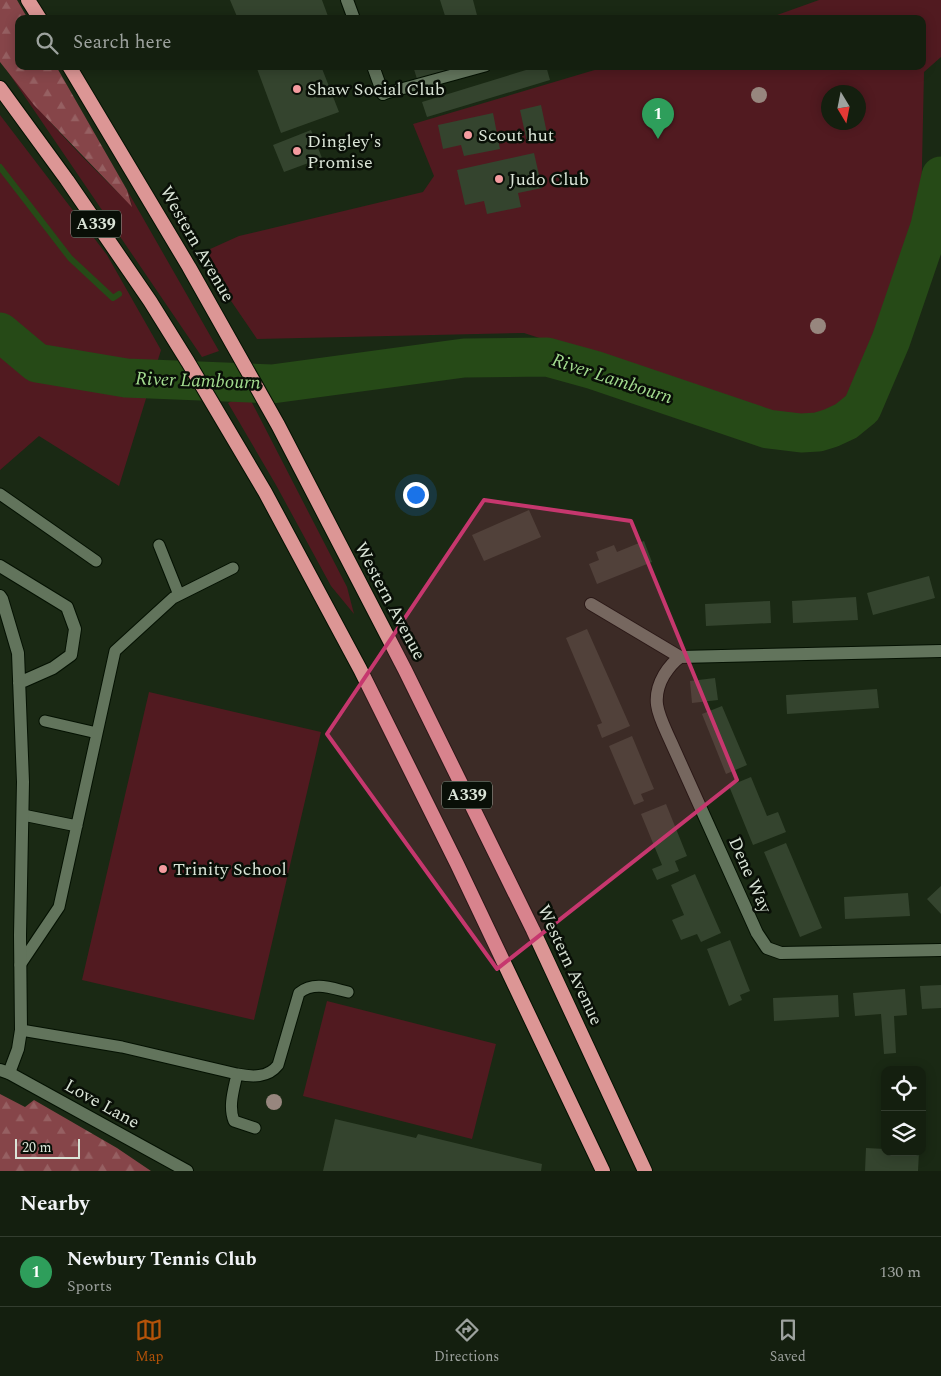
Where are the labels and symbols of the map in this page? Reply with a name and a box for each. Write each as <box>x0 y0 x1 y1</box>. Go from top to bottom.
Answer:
place label: Shaw Social Club <box>307 76 445 103</box>
marker: Shaw Social Club <box>291 83 303 95</box>
north arrow <box>821 85 866 130</box>
pin: 1 <box>642 98 674 139</box>
place label: Scout hut <box>478 122 554 149</box>
place label: Dingley's Promise <box>307 128 382 176</box>
marker: Scout hut <box>462 129 474 141</box>
marker: Dingley's Promise <box>291 145 303 157</box>
place label: Judo Club <box>509 166 589 193</box>
marker: Judo Club <box>493 173 505 185</box>
street label: Western Avenue <box>153 181 241 307</box>
road number: A339 <box>71 210 121 238</box>
water label: River Lambourn <box>548 346 676 412</box>
water label: River Lambourn <box>135 364 261 398</box>
your location <box>403 482 429 508</box>
street label: Western Avenue <box>348 537 432 665</box>
road number: A339 <box>442 782 492 808</box>
street label: Dene Way <box>721 833 779 919</box>
place label: Trinity School <box>173 856 287 883</box>
marker: Trinity School <box>157 863 169 875</box>
street label: Western Avenue <box>530 900 610 1030</box>
street label: Love Lane <box>59 1072 145 1136</box>
scale bar <box>15 1136 80 1159</box>

